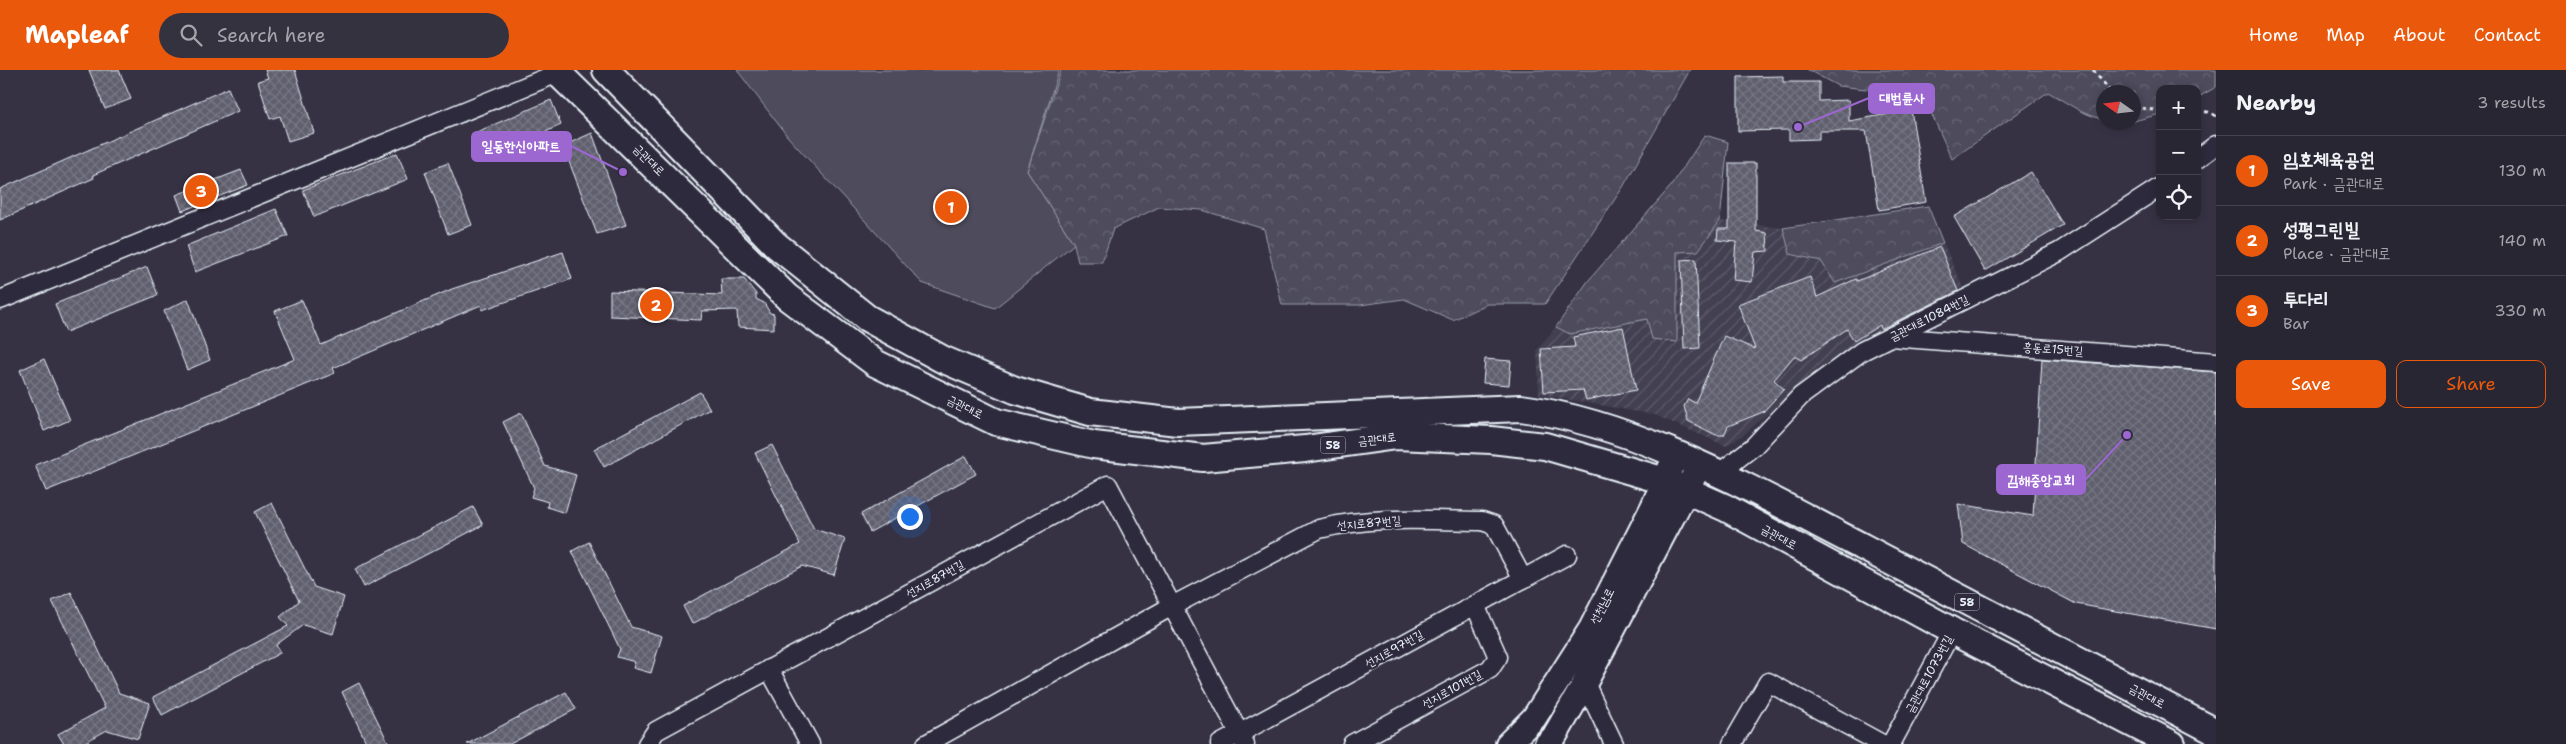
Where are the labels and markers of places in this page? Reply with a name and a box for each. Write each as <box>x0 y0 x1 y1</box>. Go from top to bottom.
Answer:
callout: 대법륜사 <box>1869 84 1934 113</box>
callout: 일동한신아파트 <box>472 132 571 161</box>
pin: 3 <box>185 172 217 210</box>
pin: 1 <box>935 188 967 226</box>
pin: 2 <box>640 286 672 324</box>
callout: 김해중앙교회 <box>1997 465 2085 494</box>

